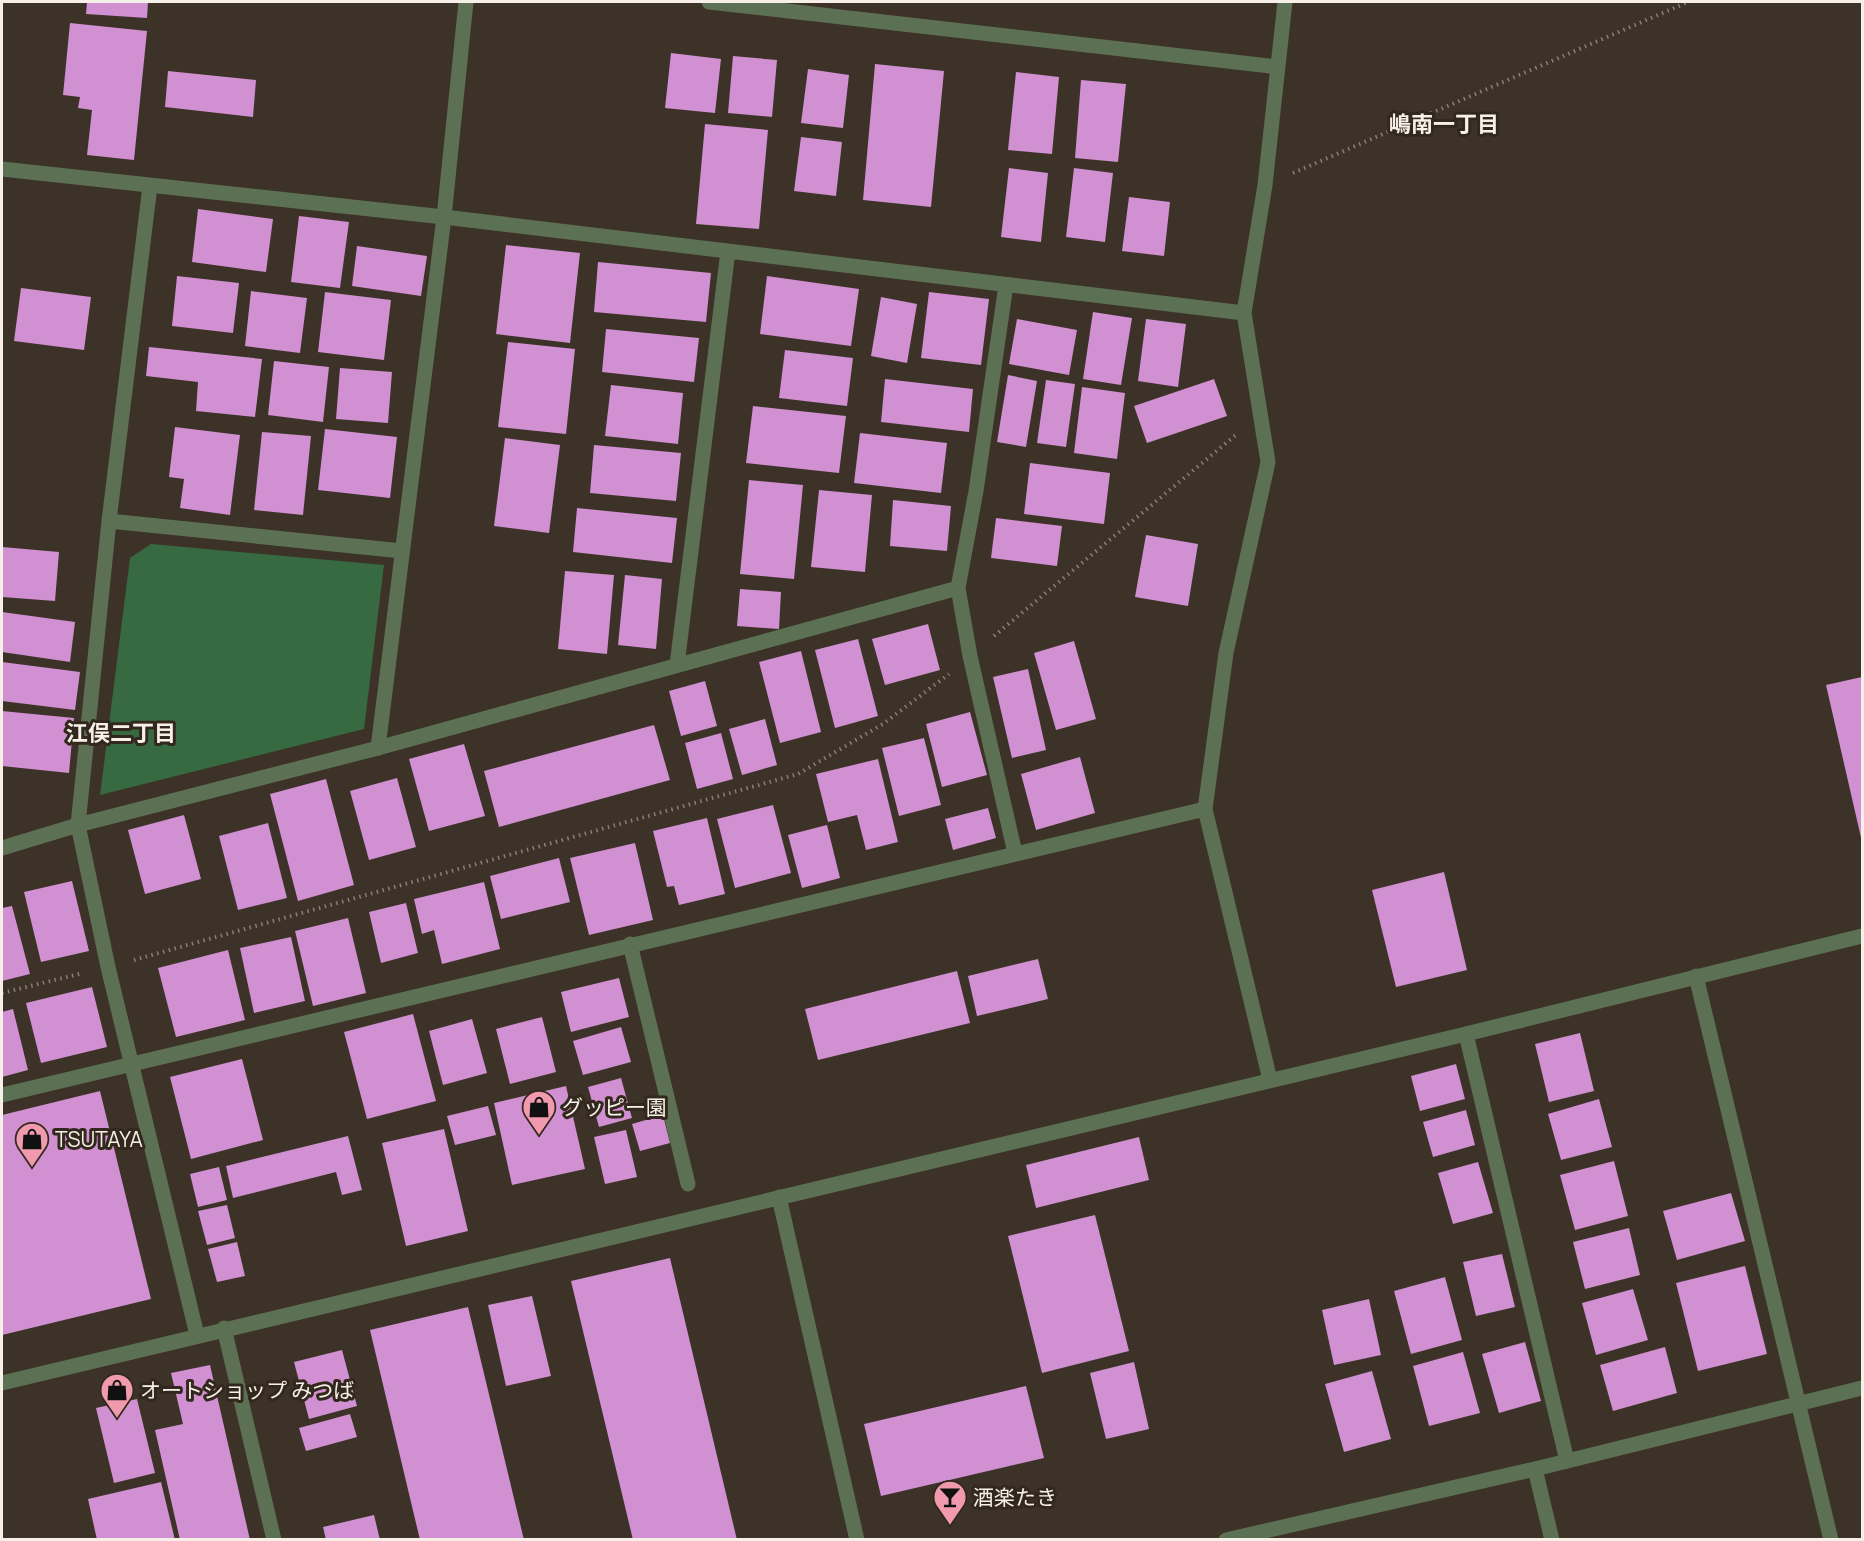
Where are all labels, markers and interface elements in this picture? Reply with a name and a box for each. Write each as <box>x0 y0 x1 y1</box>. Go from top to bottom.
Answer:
district label: 嶋南一丁目 <box>1389 109 1499 139</box>
district label: 江俣二丁目 <box>66 718 176 748</box>
shop icon: グッピー園 <box>521 1089 557 1136</box>
place label: グッピー園 <box>562 1093 667 1121</box>
shop icon: TSUTAYA <box>14 1121 50 1168</box>
place label: TSUTAYA <box>55 1125 143 1153</box>
shop icon: オートショップ みつば <box>99 1372 135 1419</box>
place label: オートショップ みつば <box>140 1376 354 1404</box>
bar icon: 酒楽たき <box>932 1479 968 1526</box>
place label: 酒楽たき <box>973 1483 1057 1511</box>

